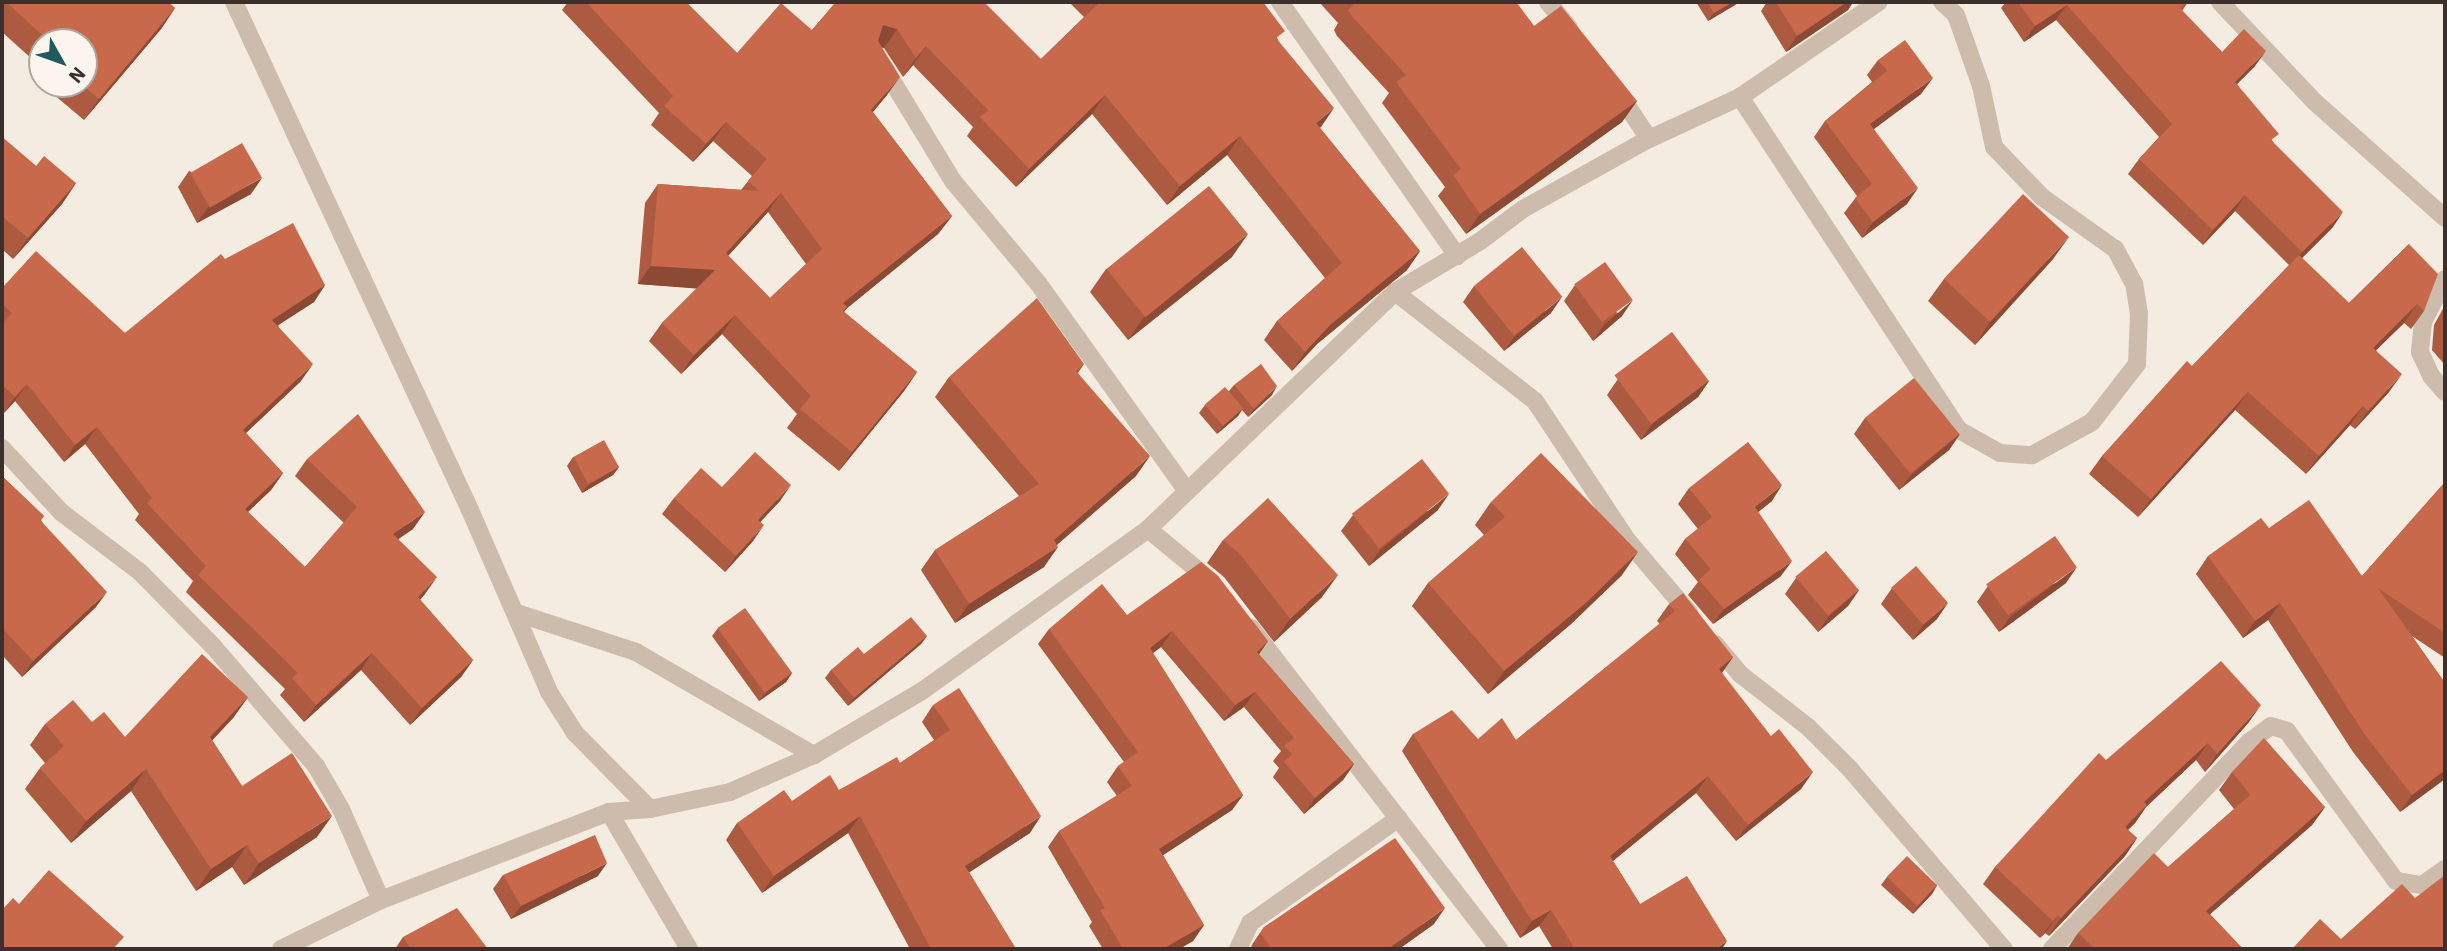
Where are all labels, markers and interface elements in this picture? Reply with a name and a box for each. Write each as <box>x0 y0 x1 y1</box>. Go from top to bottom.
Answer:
north arrow <box>28 28 98 98</box>
text: N <box>64 62 91 88</box>

